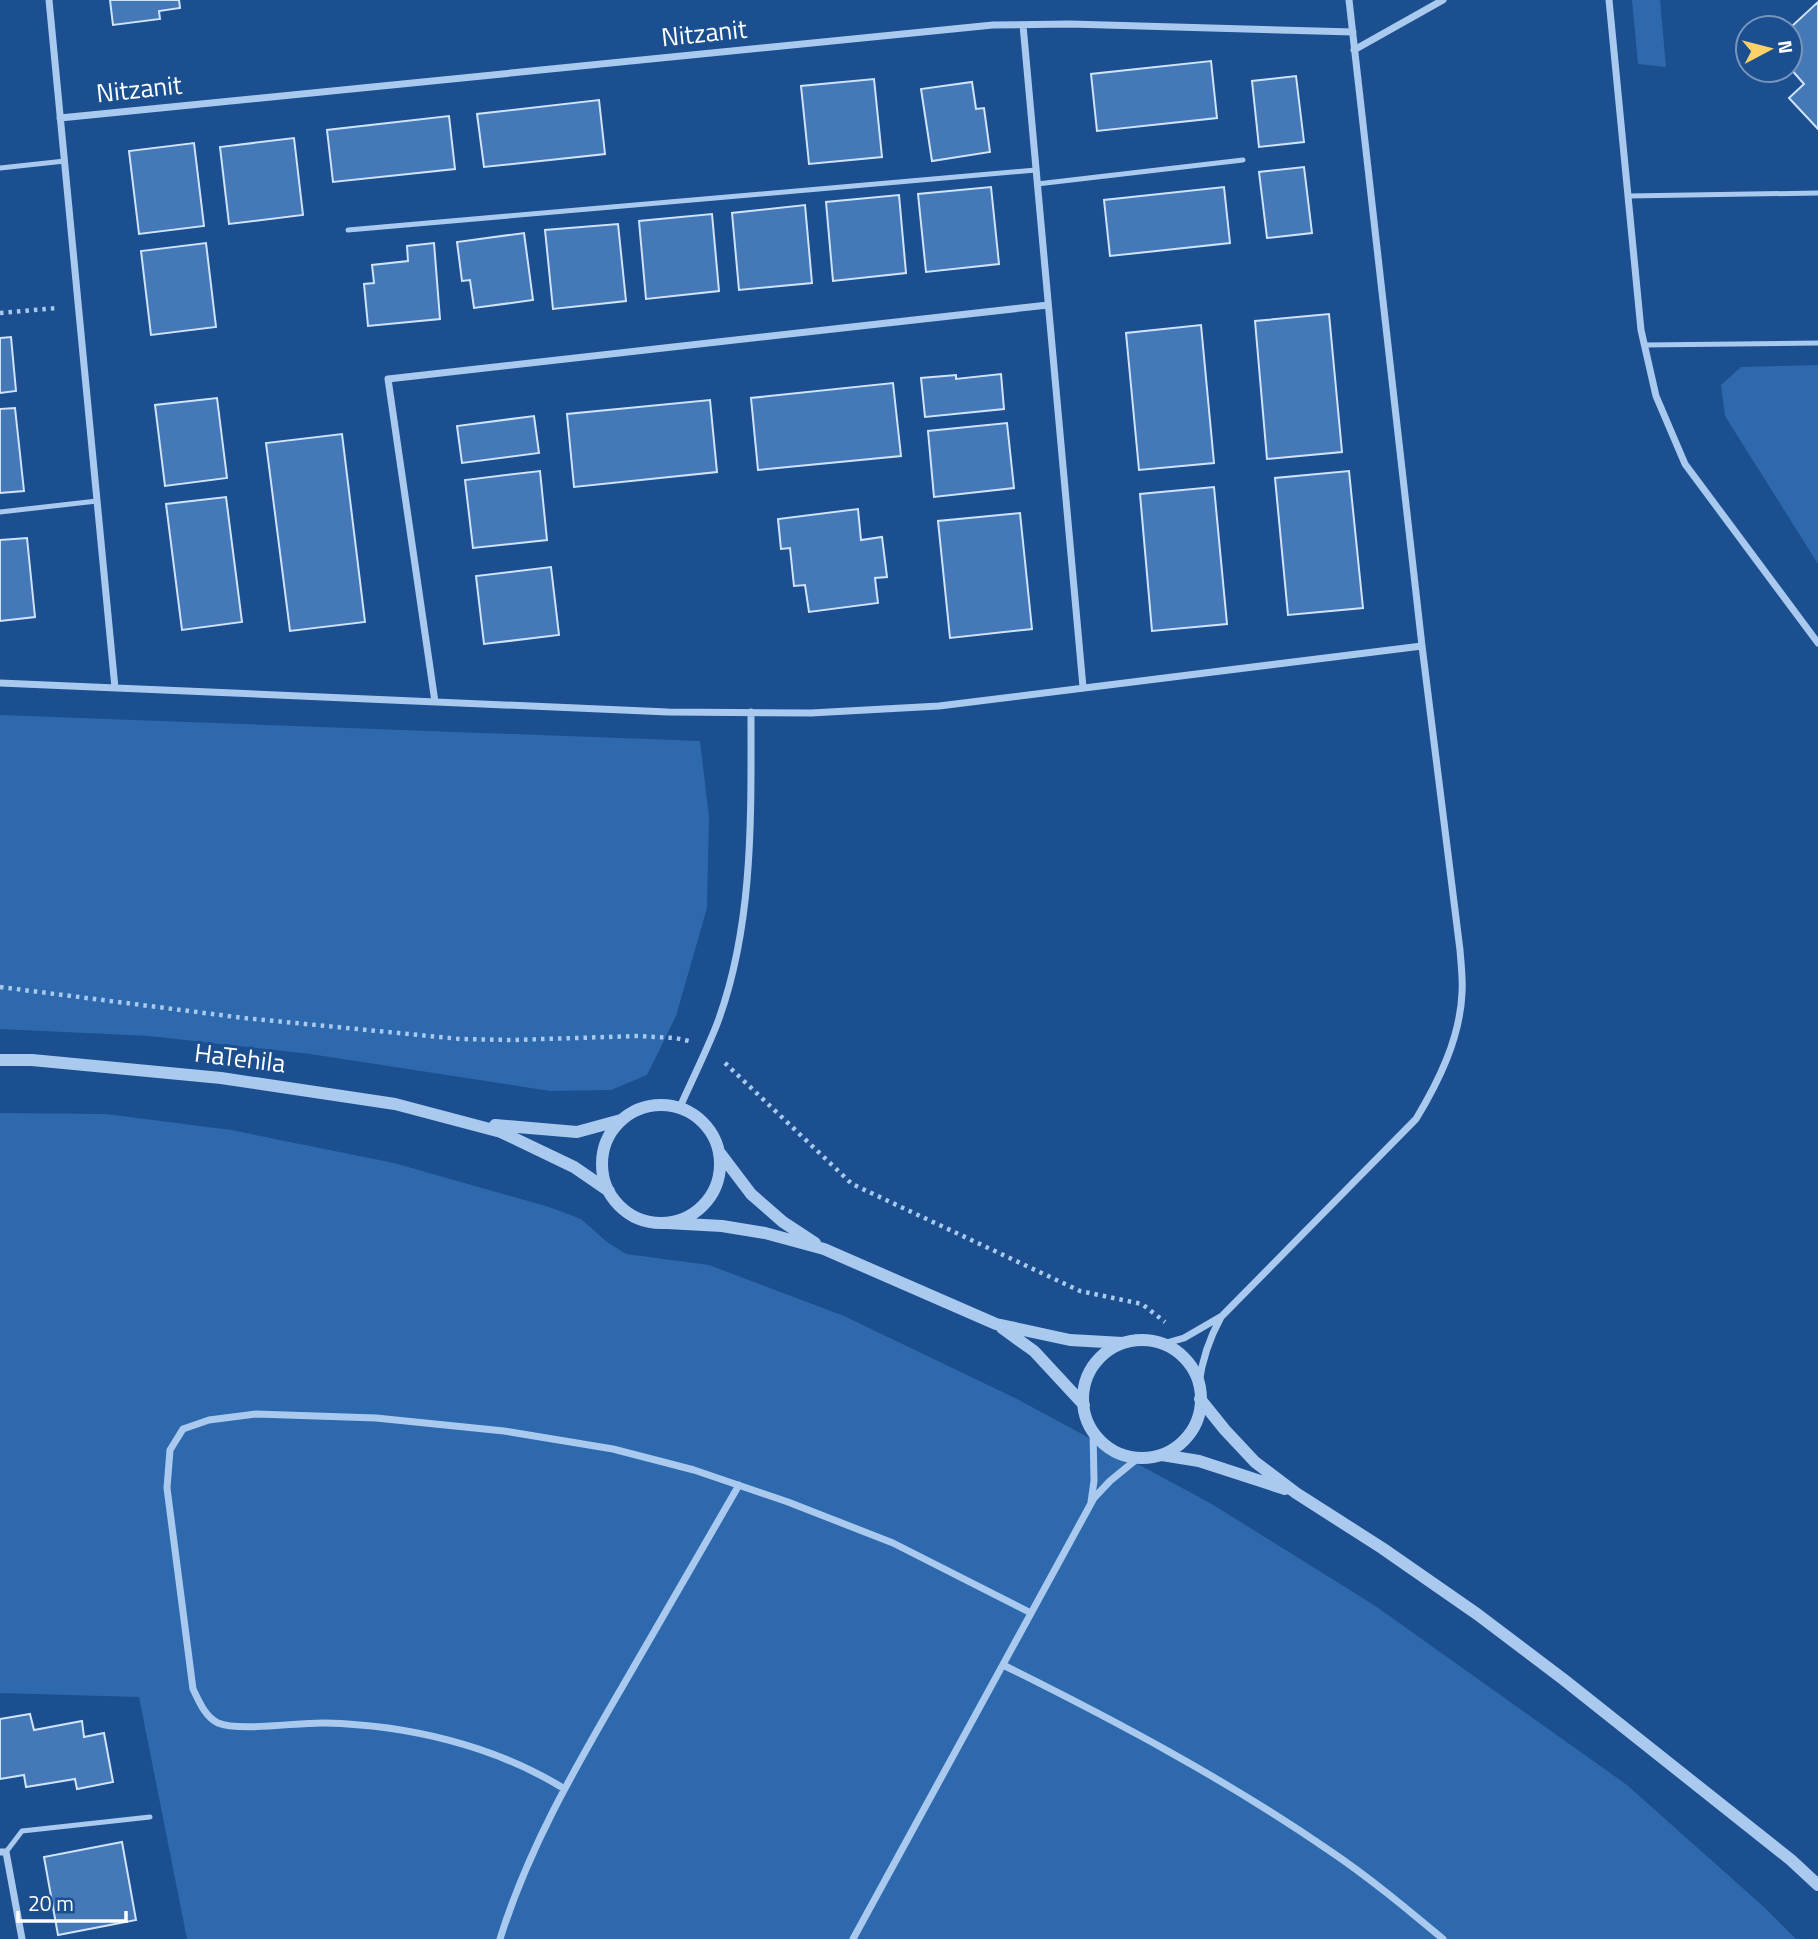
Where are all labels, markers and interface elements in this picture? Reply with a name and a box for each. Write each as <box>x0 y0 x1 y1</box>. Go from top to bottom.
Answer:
street label: Nitzanit <box>659 9 749 56</box>
north arrow <box>1734 14 1804 84</box>
text: N <box>1771 39 1802 55</box>
street label: Nitzanit <box>94 65 184 112</box>
street label: HaTehila <box>192 1033 288 1082</box>
scale bar <box>18 1880 126 1924</box>
text: 20 m <box>28 1887 74 1919</box>

